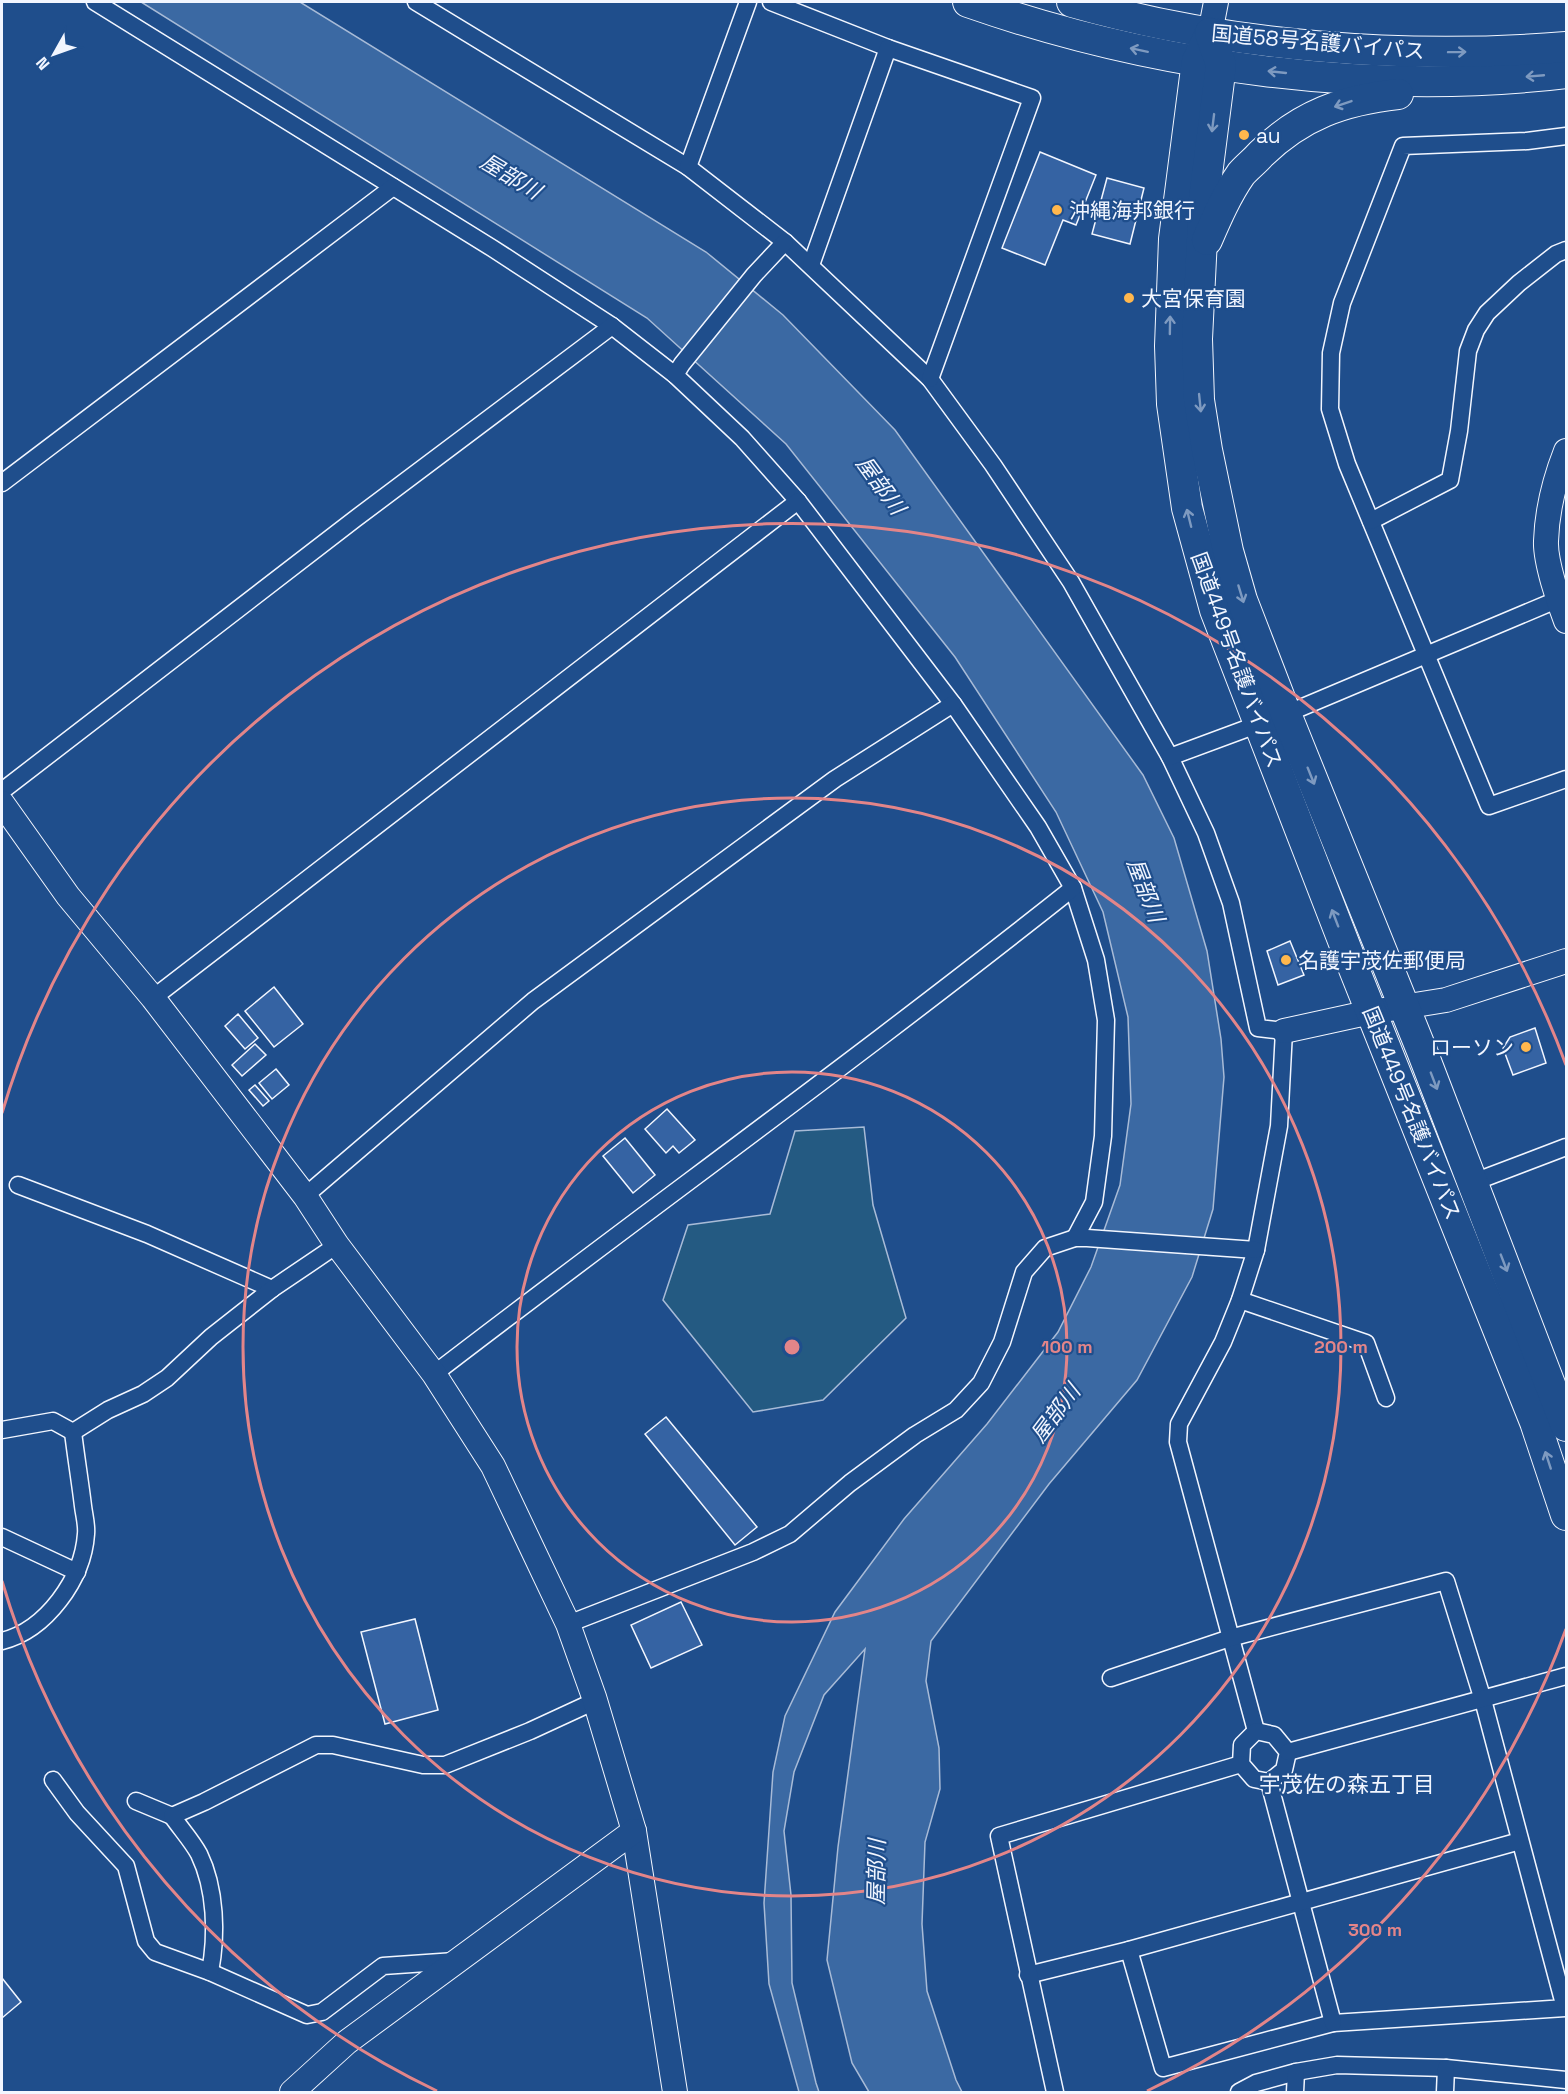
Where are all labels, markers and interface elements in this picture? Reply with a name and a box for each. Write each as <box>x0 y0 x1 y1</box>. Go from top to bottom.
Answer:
street label: 国道58号名護バイパス <box>1210 19 1426 65</box>
north arrow <box>24 24 84 84</box>
one-way arrow <box>1130 44 1149 55</box>
one-way arrow <box>1446 47 1466 58</box>
text: N <box>31 52 54 74</box>
one-way arrow <box>1267 66 1287 77</box>
one-way arrow <box>1525 71 1545 82</box>
one-way arrow <box>1335 100 1353 111</box>
one-way arrow <box>1207 112 1218 132</box>
place label: au <box>1256 122 1281 149</box>
marker: au <box>1237 128 1251 142</box>
water label: 屋部川 <box>475 147 548 206</box>
place label: 沖縄海邦銀行 <box>1069 197 1195 224</box>
marker: 沖縄海邦銀行 <box>1050 203 1064 217</box>
place label: 大宮保育園 <box>1141 285 1246 312</box>
marker: 大宮保育園 <box>1122 291 1136 305</box>
one-way arrow <box>1165 315 1176 335</box>
one-way arrow <box>1195 393 1206 413</box>
water label: 屋部川 <box>850 450 913 522</box>
one-way arrow <box>1183 509 1195 528</box>
street label: 国道449号名護バイパス <box>1185 548 1289 772</box>
one-way arrow <box>1236 584 1247 603</box>
one-way arrow <box>1306 766 1317 784</box>
water label: 屋部川 <box>1121 854 1172 928</box>
one-way arrow <box>1328 909 1339 928</box>
place label: 名護宇茂佐郵便局 <box>1298 947 1466 974</box>
marker: 名護宇茂佐郵便局 <box>1279 953 1293 967</box>
street label: 国道449号名護バイパス <box>1357 1002 1467 1224</box>
place label: ローソン <box>1430 1034 1514 1061</box>
marker: ローソン <box>1519 1040 1533 1054</box>
one-way arrow <box>1429 1071 1440 1090</box>
one-way arrow <box>1500 1253 1511 1272</box>
text: 100 m <box>1041 1335 1093 1358</box>
text: 200 m <box>1314 1335 1368 1358</box>
centre of rings <box>782 1337 802 1357</box>
water label: 屋部川 <box>1024 1377 1087 1448</box>
one-way arrow <box>1542 1451 1553 1470</box>
district label: 宇茂佐の森五丁目 <box>1259 1770 1435 1798</box>
water label: 屋部川 <box>861 1837 891 1905</box>
text: 300 m <box>1348 1918 1402 1941</box>

